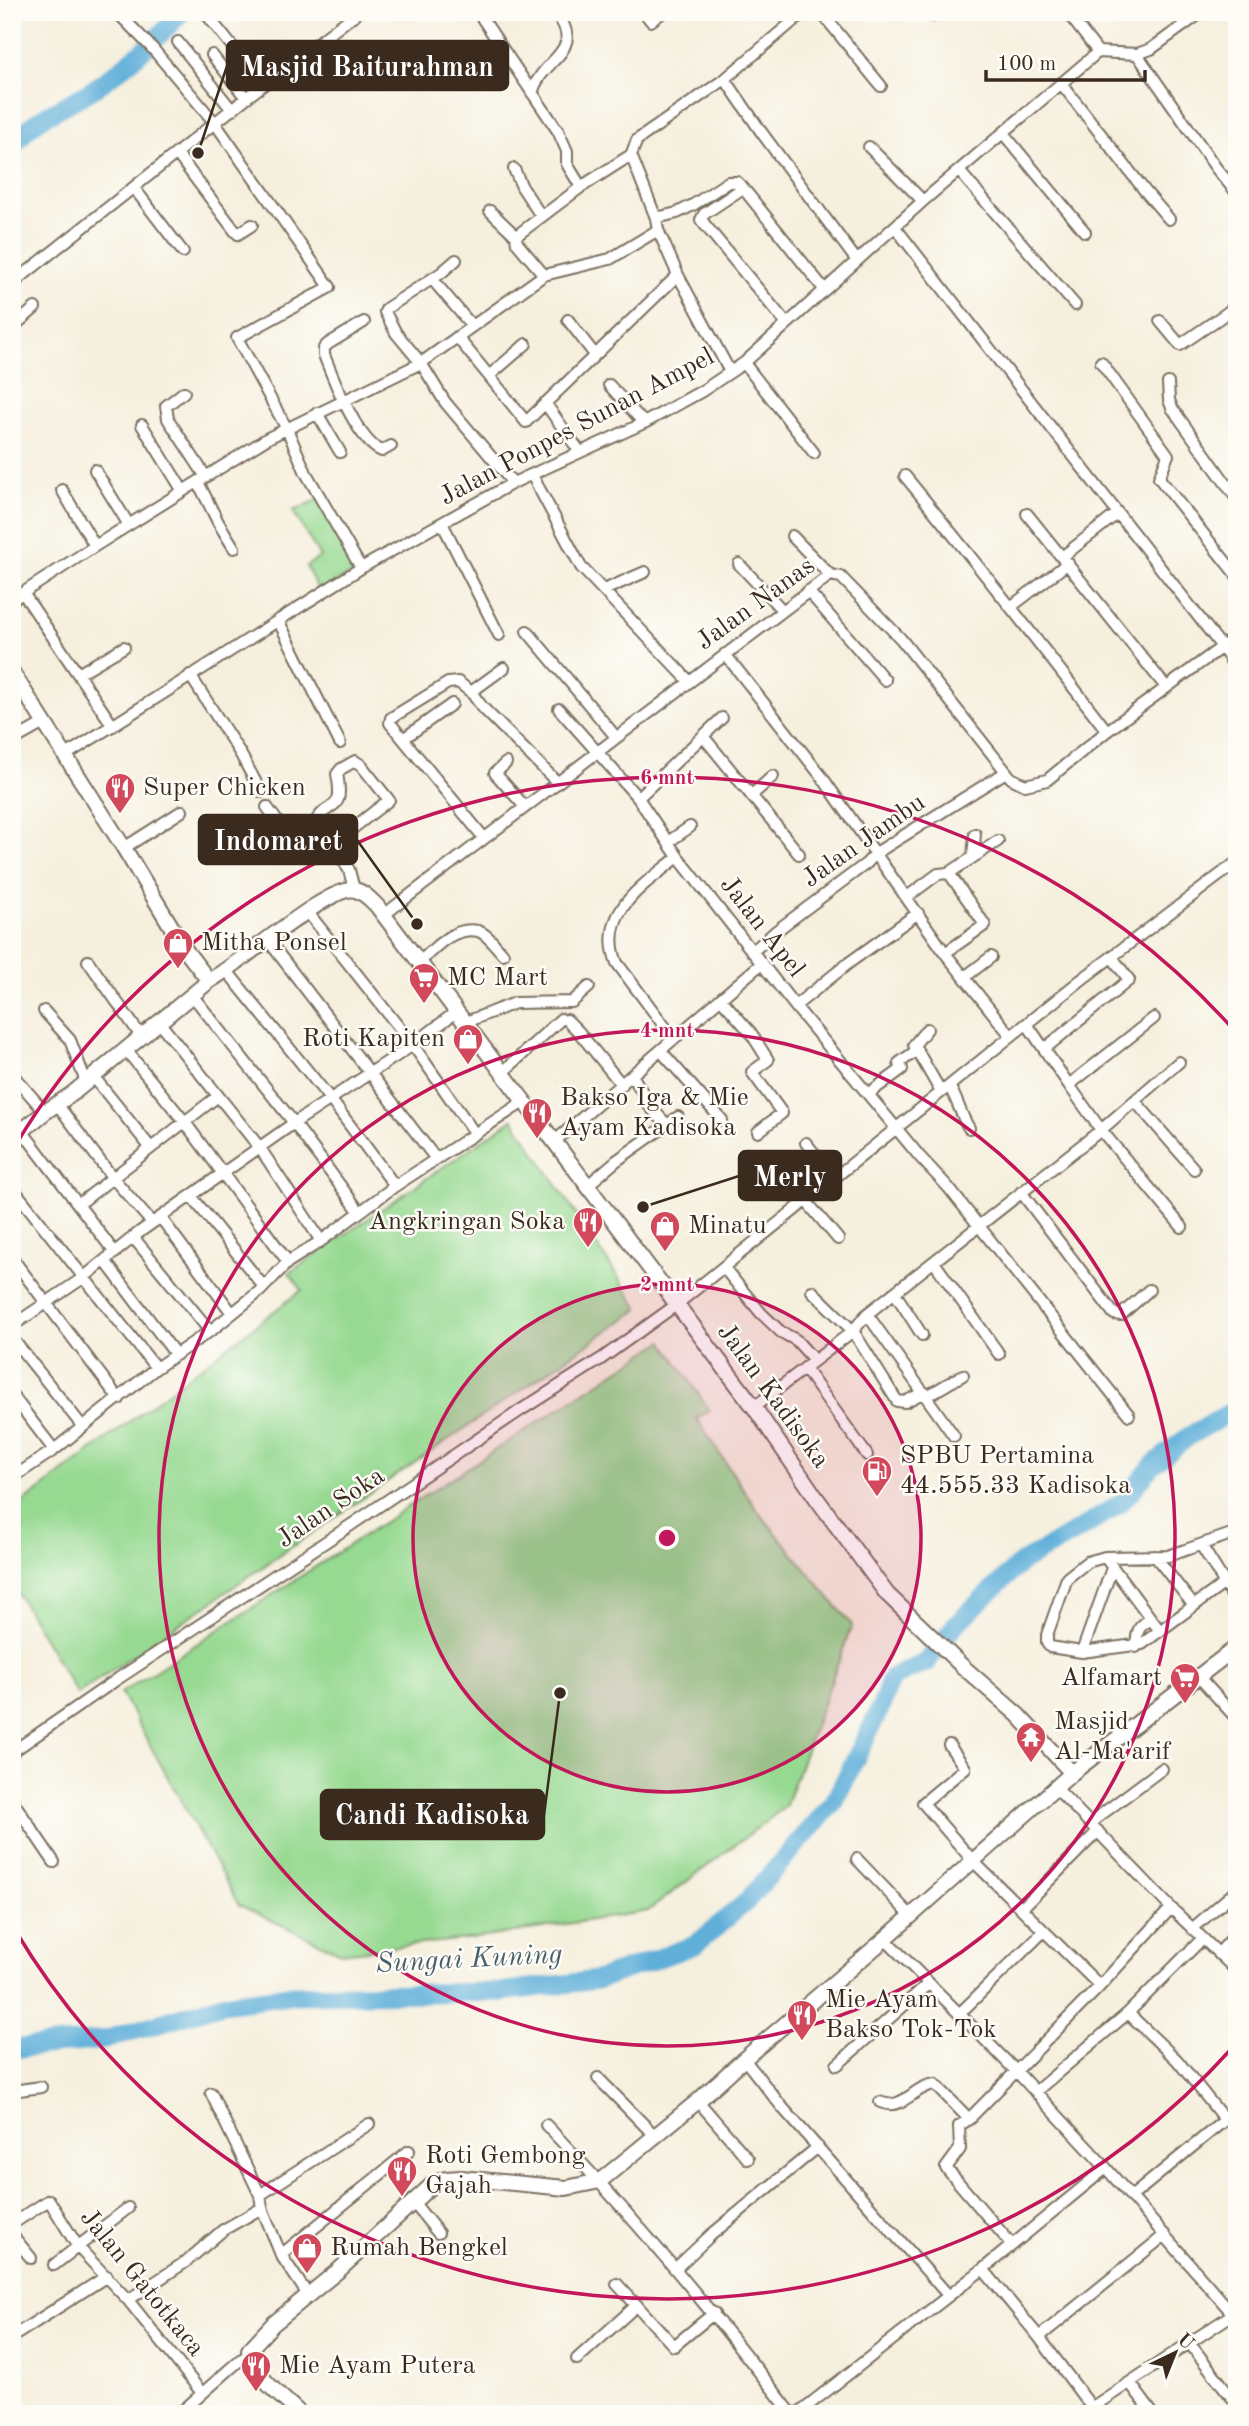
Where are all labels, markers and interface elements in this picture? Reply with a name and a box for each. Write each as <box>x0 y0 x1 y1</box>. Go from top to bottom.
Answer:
scale bar <box>986 38 1146 82</box>
callout: Masjid Baiturahman <box>227 41 508 90</box>
text: 100 m <box>997 54 1056 75</box>
text: Masjid Baiturahman <box>240 55 494 83</box>
street label: Jalan Ponpes Sunan Ampel <box>436 344 718 510</box>
street label: Jalan Nanas <box>692 553 820 655</box>
text: 6 mnt <box>640 768 694 789</box>
restaurant icon: Super Chicken <box>103 771 137 815</box>
place label: Super Chicken <box>143 775 306 801</box>
street label: Jalan Jambu <box>798 789 930 893</box>
callout: Indomaret <box>199 815 357 864</box>
text: Indomaret <box>213 829 343 857</box>
street label: Jalan Apel <box>715 872 809 982</box>
shop icon: Mitha Ponsel <box>161 926 195 970</box>
place label: Mitha Ponsel <box>201 930 347 956</box>
supermarket icon: MC Mart <box>407 961 441 1005</box>
place label: MC Mart <box>447 965 548 991</box>
text: 4 mnt <box>640 1021 694 1042</box>
shop icon: Roti Kapiten <box>451 1022 485 1066</box>
place label: Roti Kapiten <box>302 1026 445 1052</box>
place label: Bakso Iga & Mie Ayam Kadisoka <box>560 1085 749 1141</box>
restaurant icon: Bakso Iga & Mie Ayam Kadisoka <box>520 1096 554 1140</box>
callout: Merly <box>739 1151 841 1200</box>
text: Merly <box>753 1165 827 1193</box>
restaurant icon: Angkringan Soka <box>571 1205 605 1249</box>
place label: Angkringan Soka <box>368 1209 565 1235</box>
shop icon: Minatu <box>648 1209 682 1253</box>
place label: Minatu <box>688 1213 767 1239</box>
text: 2 mnt <box>640 1275 694 1296</box>
street label: Jalan Kadisoka <box>712 1319 834 1473</box>
place label: SPBU Pertamina 44.555.33 Kadisoka <box>900 1443 1131 1499</box>
fuel station icon: SPBU Pertamina 44.555.33 Kadisoka <box>860 1454 894 1498</box>
street label: Jalan Soka <box>273 1463 390 1553</box>
centre of rings <box>655 1526 679 1550</box>
supermarket icon: Alfamart <box>1168 1661 1202 1705</box>
place label: Alfamart <box>1060 1665 1162 1691</box>
place label: Masjid Al-Ma'arif <box>1054 1709 1172 1765</box>
temple icon: Masjid Al-Ma'arif <box>1014 1720 1048 1764</box>
callout: Candi Kadisoka <box>321 1790 544 1839</box>
text: Candi Kadisoka <box>335 1803 529 1831</box>
water label: Sungai Kuning <box>375 1941 563 1979</box>
place label: Mie Ayam Bakso Tok-Tok <box>825 1987 997 2043</box>
restaurant icon: Mie Ayam Bakso Tok-Tok <box>785 1998 819 2042</box>
place label: Roti Gembong Gajah <box>425 2143 586 2199</box>
restaurant icon: Roti Gembong Gajah <box>385 2154 419 2198</box>
street label: Jalan Gatotkaca <box>75 2204 209 2362</box>
shop icon: Rumah Bengkel <box>290 2231 324 2275</box>
place label: Rumah Bengkel <box>330 2235 508 2261</box>
north arrow <box>1140 2318 1210 2388</box>
text: U <box>1173 2330 1197 2354</box>
restaurant icon: Mie Ayam Putera <box>239 2349 273 2393</box>
place label: Mie Ayam Putera <box>279 2353 476 2379</box>

